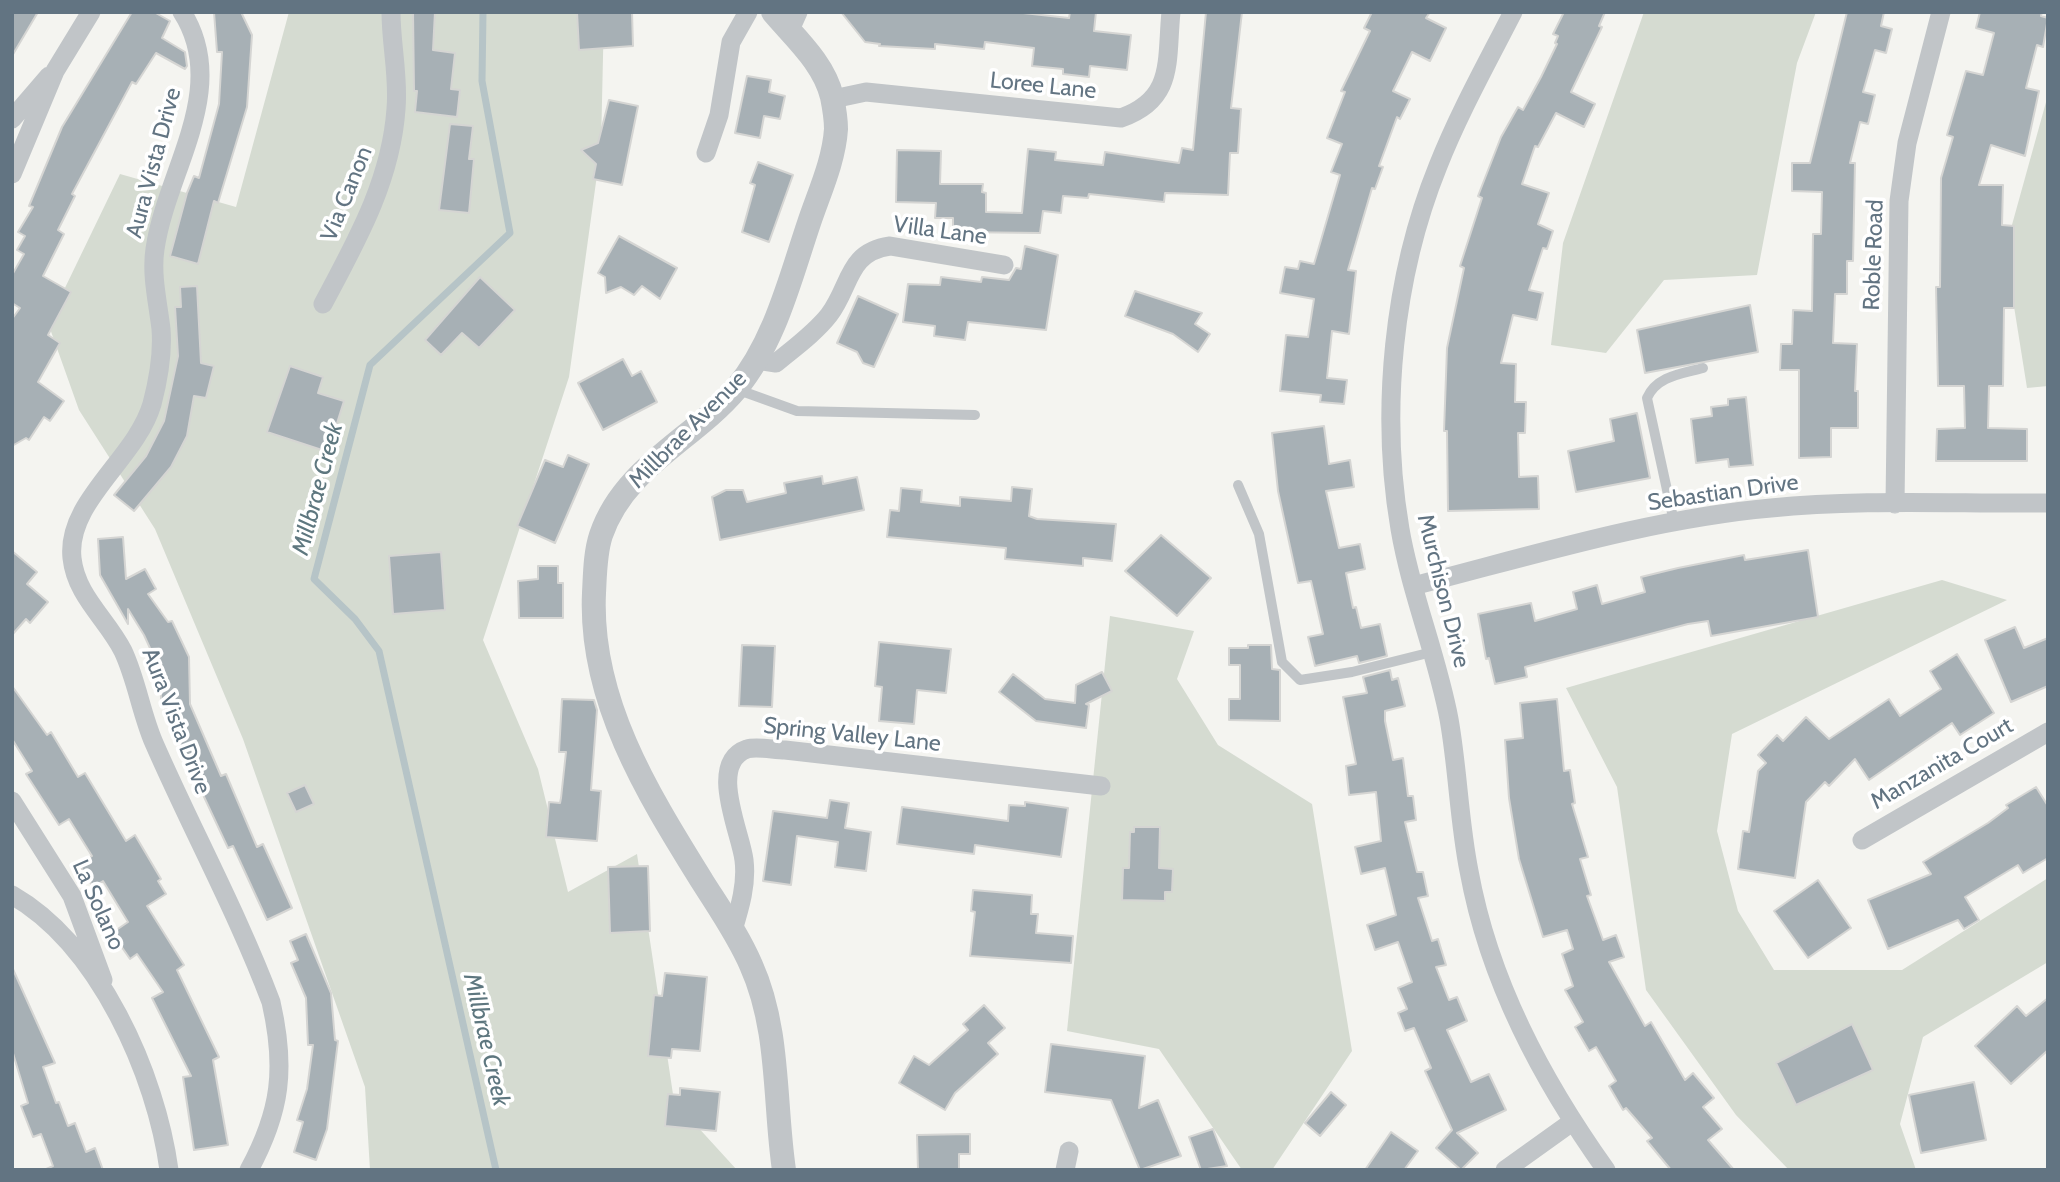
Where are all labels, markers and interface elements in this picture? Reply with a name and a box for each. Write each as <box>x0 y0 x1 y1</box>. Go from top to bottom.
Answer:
street label: Loree Lane <box>988 67 1098 105</box>
street label: Aura Vista Drive <box>121 85 187 241</box>
street label: Via Canon <box>316 143 378 245</box>
street label: Roble Road <box>1858 199 1890 311</box>
street label: Villa Lane <box>891 211 989 251</box>
street label: Millbrae Avenue <box>623 365 753 495</box>
water label: Millbrae Creek <box>287 420 349 558</box>
street label: Sebastian Drive <box>1646 469 1800 517</box>
street label: Murchison Drive <box>1411 511 1475 671</box>
street label: Aura Vista Drive <box>135 644 217 798</box>
street label: Spring Valley Lane <box>762 712 942 758</box>
street label: Manzanita Court <box>1866 712 2018 816</box>
street label: La Solano <box>66 856 130 954</box>
water label: Millbrae Creek <box>457 971 515 1109</box>

